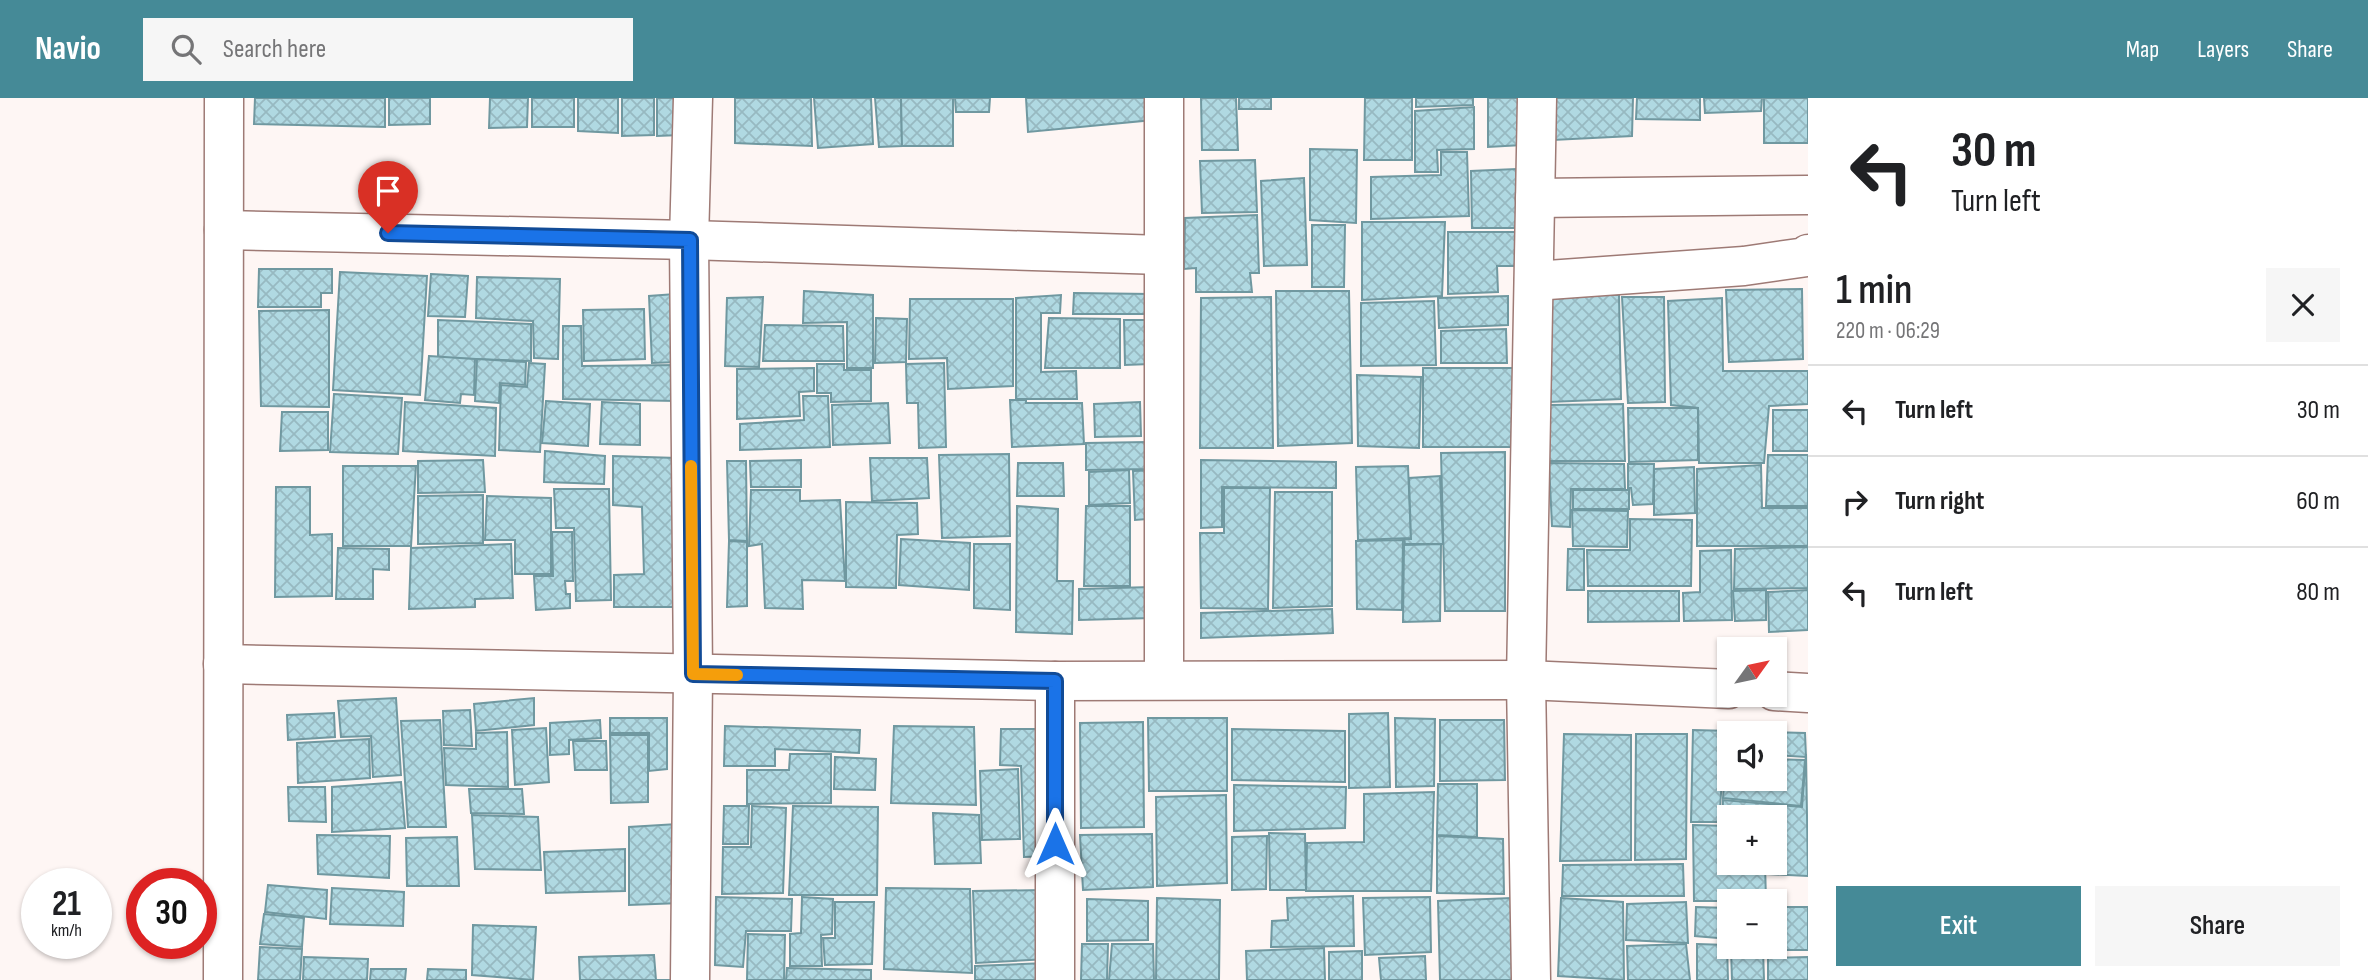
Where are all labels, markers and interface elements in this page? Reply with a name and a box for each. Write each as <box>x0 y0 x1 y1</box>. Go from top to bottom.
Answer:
search box <box>143 18 633 81</box>
text: Navio <box>35 29 101 69</box>
icon: search <box>167 30 205 68</box>
text: Search here <box>223 34 326 65</box>
text: Map <box>2126 35 2159 64</box>
text: Layers <box>2197 35 2249 64</box>
text: Share <box>2287 35 2333 64</box>
text: 30 m <box>1951 122 2036 181</box>
icon: left <box>1836 126 1927 217</box>
pin <box>358 161 418 233</box>
icon: arrive <box>369 172 407 210</box>
text: Turn left <box>1951 182 2041 221</box>
text: 1 min <box>1836 265 1912 316</box>
button: close <box>2266 268 2340 342</box>
text: 220 m · 06:29 <box>1836 317 1940 345</box>
icon: left <box>1836 392 1874 430</box>
text: Turn left <box>1895 395 1973 426</box>
text: 30 m <box>2297 395 2340 426</box>
icon: right <box>1836 483 1874 521</box>
text: Turn right <box>1895 486 1984 517</box>
text: 60 m <box>2296 486 2340 517</box>
icon: left <box>1836 574 1874 612</box>
text: Turn left <box>1895 577 1973 608</box>
text: 80 m <box>2296 577 2340 608</box>
north arrow <box>1717 637 1787 707</box>
map controls <box>1717 637 1787 959</box>
button: sound <box>1717 721 1787 791</box>
button: + <box>1717 805 1787 875</box>
position arrow <box>1018 807 1092 881</box>
speed limit sign: 30 <box>126 868 217 959</box>
text: 21 <box>52 883 81 926</box>
button: Exit <box>1836 886 2081 966</box>
button: Share <box>2095 886 2340 966</box>
button: − <box>1717 889 1787 959</box>
text: km/h <box>51 920 82 941</box>

